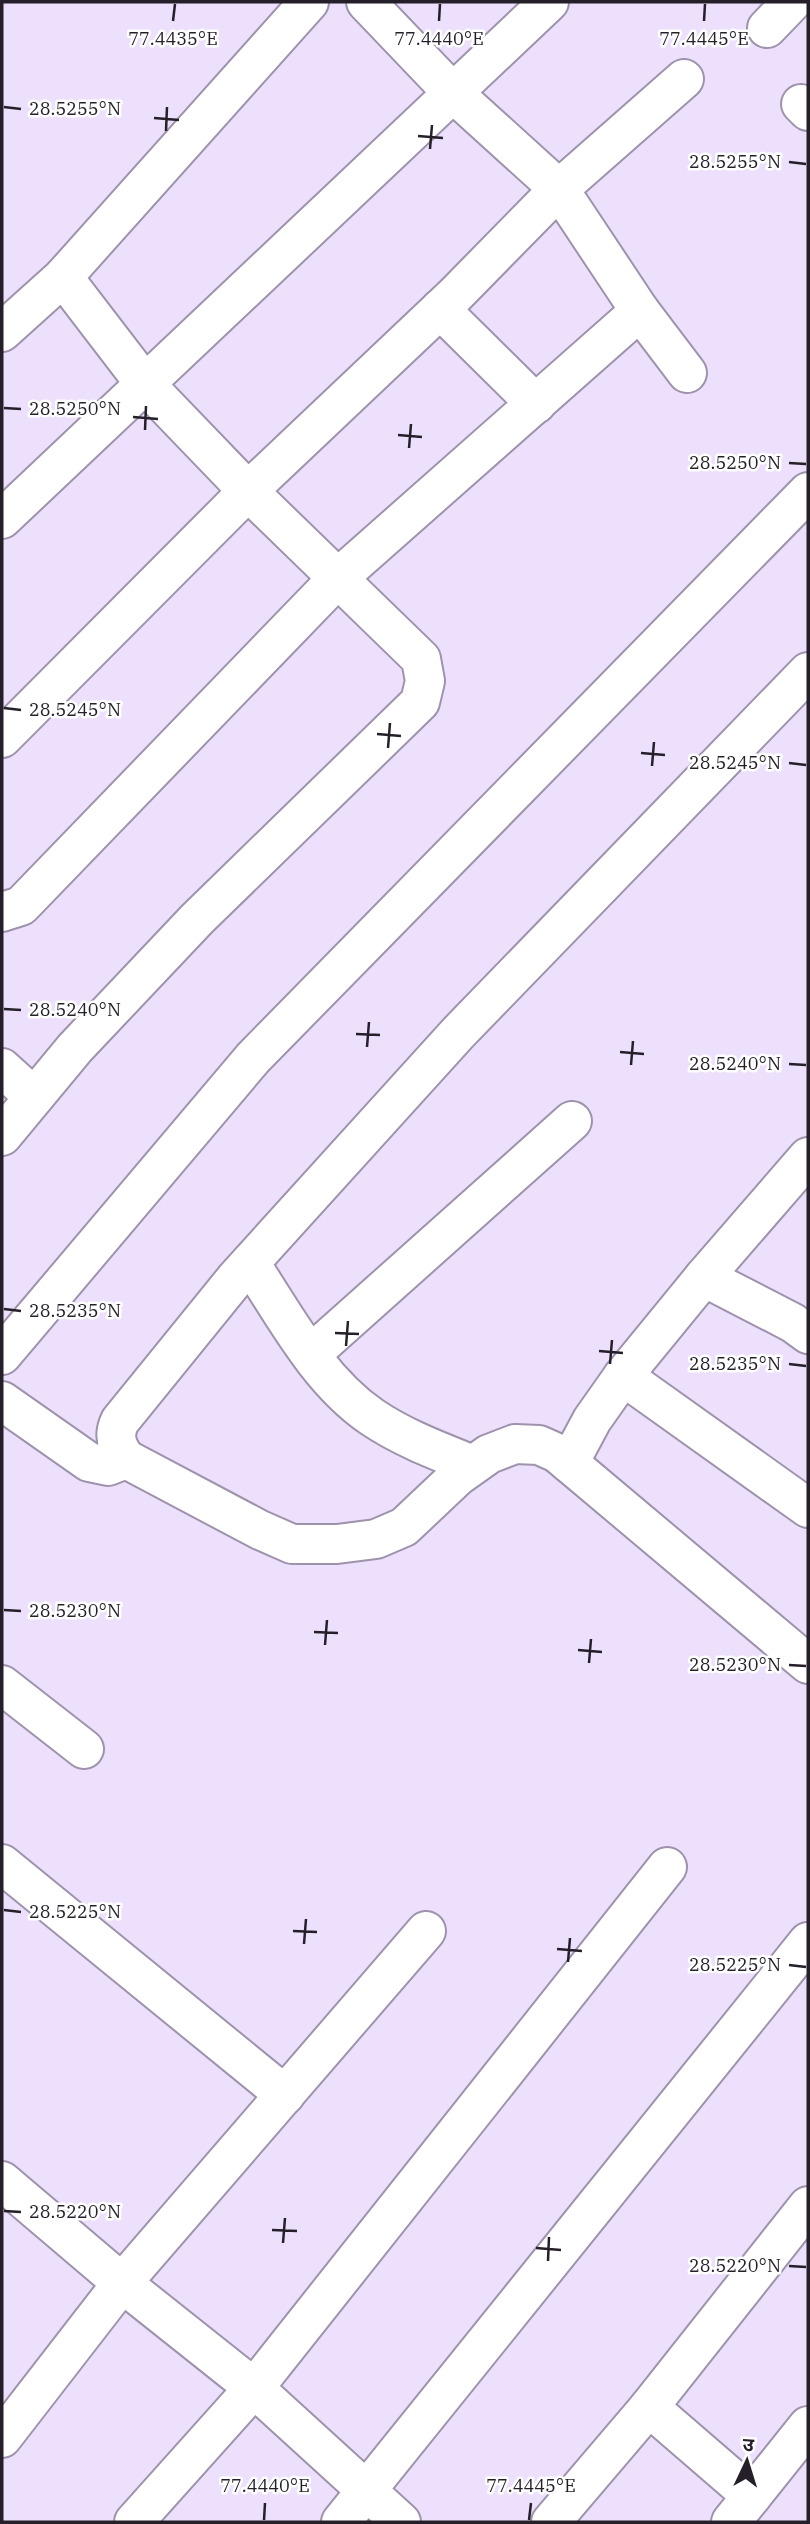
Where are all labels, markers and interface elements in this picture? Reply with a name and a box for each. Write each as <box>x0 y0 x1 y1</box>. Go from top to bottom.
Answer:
text: 77.4435°E <box>128 27 218 50</box>
text: 77.4440°E <box>394 27 484 50</box>
text: 77.4445°E <box>659 27 749 50</box>
text: 28.5255°N <box>29 97 121 120</box>
text: 28.5255°N <box>689 150 781 173</box>
text: 28.5250°N <box>29 397 121 420</box>
text: 28.5250°N <box>689 451 781 474</box>
text: 28.5245°N <box>29 698 121 721</box>
text: 28.5245°N <box>689 751 781 774</box>
text: 28.5240°N <box>29 998 121 1021</box>
text: 28.5240°N <box>689 1052 781 1075</box>
text: 28.5235°N <box>29 1299 121 1322</box>
text: 28.5235°N <box>689 1352 781 1375</box>
text: 28.5230°N <box>29 1599 121 1622</box>
text: 28.5230°N <box>689 1653 781 1676</box>
text: 28.5225°N <box>29 1900 121 1923</box>
text: 28.5225°N <box>689 1953 781 1976</box>
text: 28.5220°N <box>29 2200 121 2223</box>
text: 28.5220°N <box>689 2254 781 2277</box>
north arrow <box>712 2426 782 2496</box>
text: उ <box>742 2432 755 2456</box>
text: 77.4440°E <box>220 2474 310 2497</box>
text: 77.4445°E <box>486 2474 576 2497</box>

